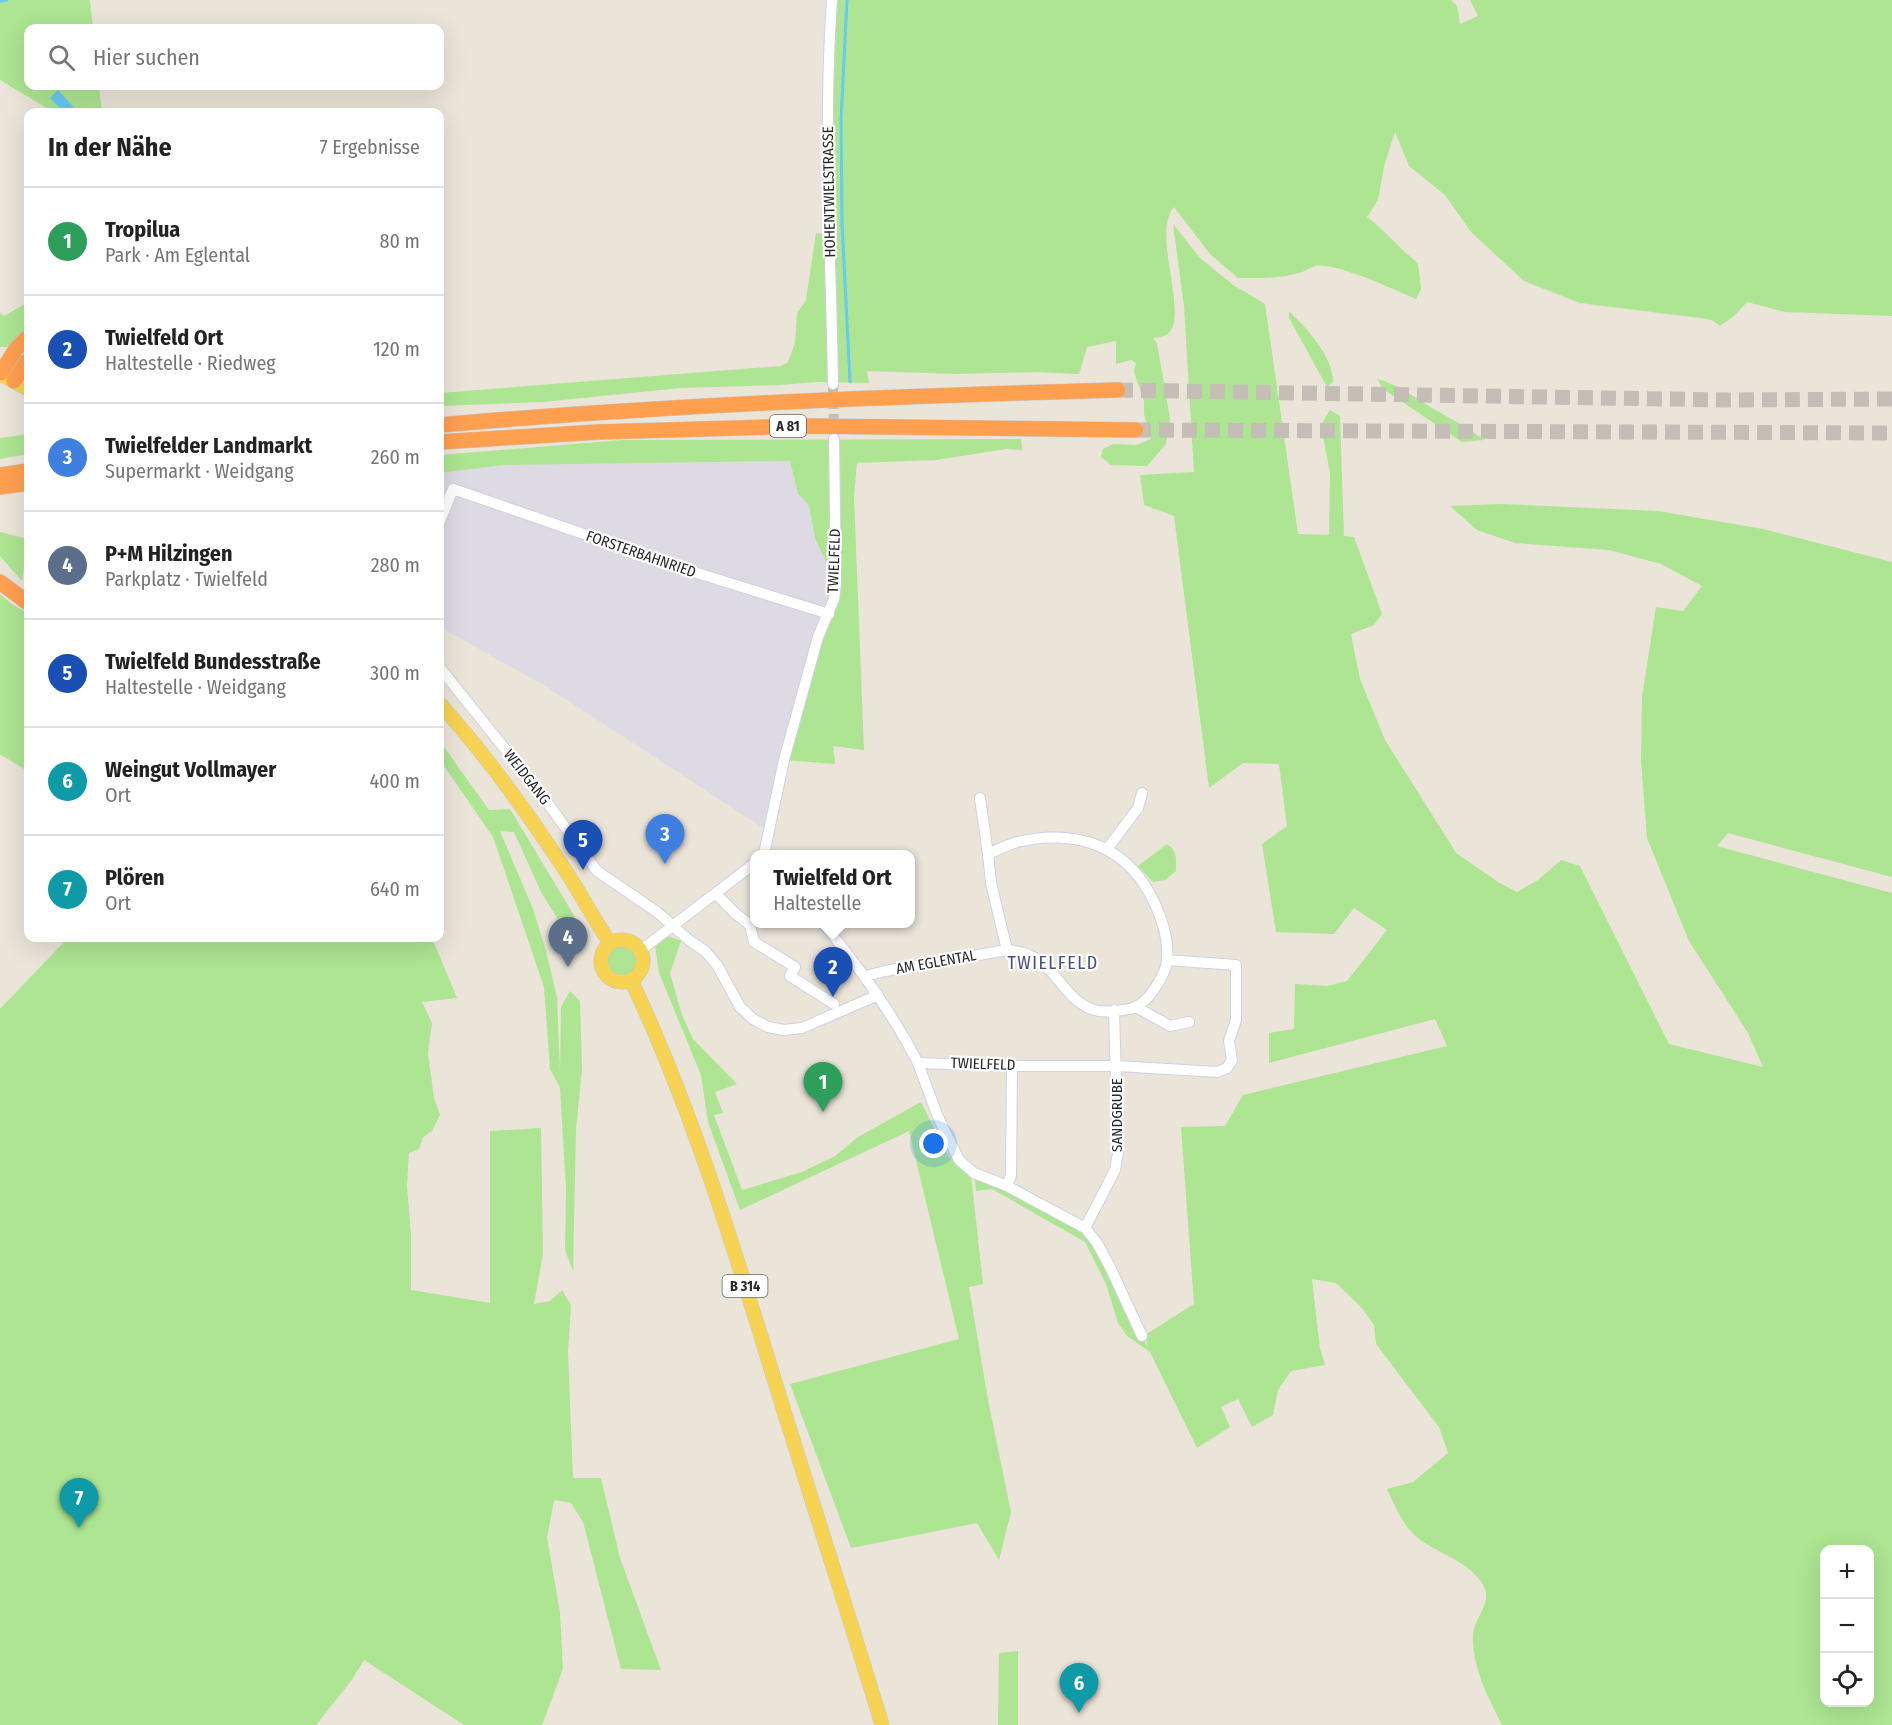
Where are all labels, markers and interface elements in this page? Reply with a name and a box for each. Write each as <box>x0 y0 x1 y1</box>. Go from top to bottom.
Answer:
search box <box>24 24 444 90</box>
icon: search <box>45 41 78 74</box>
text: Hier suchen <box>93 44 200 71</box>
street label: HOHENTWIELSTRASSE <box>819 126 839 258</box>
text: In der Nähe <box>48 132 172 163</box>
text: 7 Ergebnisse <box>319 135 420 159</box>
text: Tropilua <box>105 216 180 243</box>
text: 1 <box>63 229 72 253</box>
text: 80 m <box>380 229 420 253</box>
text: Park · Am Eglental <box>105 243 250 267</box>
text: Twielfeld Ort <box>105 324 223 351</box>
text: 2 <box>63 337 72 361</box>
text: 120 m <box>373 337 420 361</box>
text: Haltestelle · Riedweg <box>105 351 276 375</box>
road number: A 81 <box>770 415 806 437</box>
text: Twielfelder Landmarkt <box>105 432 312 459</box>
text: 3 <box>63 445 72 469</box>
text: 260 m <box>371 445 420 469</box>
text: Supermarkt · Weidgang <box>105 459 294 483</box>
street label: FORSTERBAHNRIED <box>584 527 698 581</box>
street label: TWIELFELD <box>824 528 844 594</box>
text: P+M Hilzingen <box>105 540 232 567</box>
text: 4 <box>62 553 73 577</box>
text: 280 m <box>371 553 420 577</box>
text: Parkplatz · Twielfeld <box>105 567 268 591</box>
text: Twielfeld Bundesstraße <box>105 648 321 675</box>
text: 5 <box>63 661 72 685</box>
text: 300 m <box>370 661 420 685</box>
text: Haltestelle · Weidgang <box>105 675 286 699</box>
street label: WEIDGANG <box>500 746 554 808</box>
text: Weingut Vollmayer <box>105 756 276 783</box>
text: 6 <box>62 769 73 793</box>
text: 400 m <box>369 769 420 793</box>
text: Ort <box>105 783 131 807</box>
pin: 3 <box>646 814 684 864</box>
pin: 5 <box>564 820 602 870</box>
popup <box>750 850 915 928</box>
text: Plören <box>105 864 165 891</box>
text: Twielfeld Ort <box>773 864 892 891</box>
text: 7 <box>63 877 72 901</box>
text: 640 m <box>370 877 420 901</box>
text: Ort <box>105 891 131 915</box>
text: Haltestelle <box>773 891 861 915</box>
pin: 4 <box>548 918 588 967</box>
street label: AM EGLENTAL <box>895 946 978 978</box>
pin: 2 <box>814 948 852 997</box>
district label: TWIELFELD <box>1007 952 1099 974</box>
street label: TWIELFELD <box>950 1054 1016 1074</box>
pin: 1 <box>804 1062 842 1112</box>
street label: SANDGRUBE <box>1108 1078 1126 1152</box>
your location <box>919 1129 948 1158</box>
road number: B 314 <box>722 1275 768 1297</box>
pin: 7 <box>60 1478 98 1528</box>
map controls <box>1820 1545 1874 1707</box>
button: + <box>1820 1545 1874 1599</box>
button: − <box>1820 1599 1874 1653</box>
button: locate <box>1820 1653 1874 1707</box>
pin: 6 <box>1060 1664 1098 1713</box>

